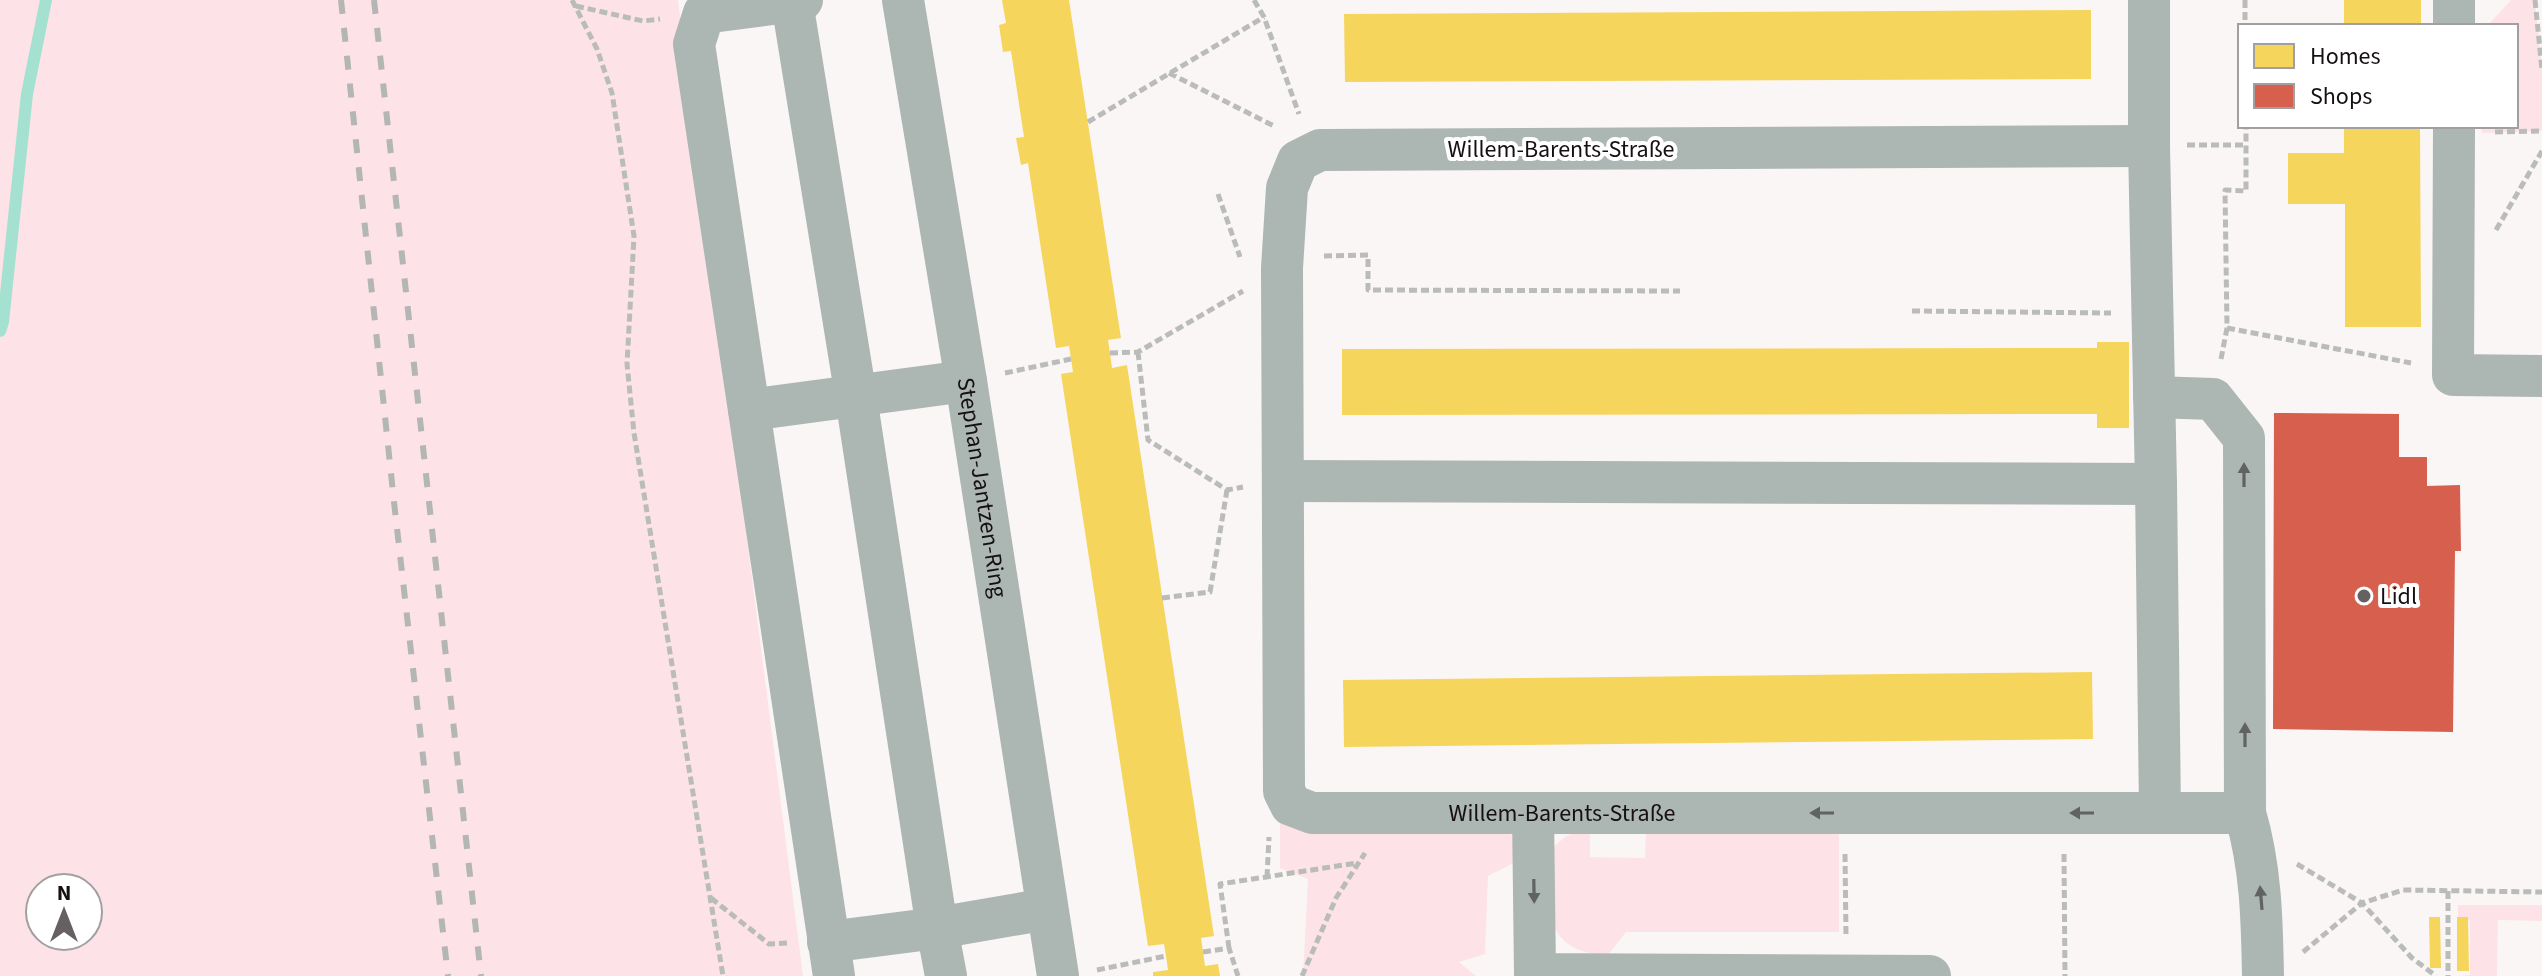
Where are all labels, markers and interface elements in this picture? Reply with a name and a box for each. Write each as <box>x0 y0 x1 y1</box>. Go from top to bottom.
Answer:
legend <box>2238 24 2518 128</box>
text: Homes <box>2310 39 2381 74</box>
text: Shops <box>2310 79 2372 114</box>
street label: Willem-Barents-Straße <box>1448 132 1674 167</box>
street label: Stephan-Jantzen-Ring <box>948 375 1017 600</box>
one-way arrow <box>2238 462 2250 487</box>
place label: Lidl <box>2380 579 2417 614</box>
marker: Lidl <box>2355 587 2373 605</box>
one-way arrow <box>2239 722 2251 747</box>
street label: Willem-Barents-Straße <box>1449 796 1675 831</box>
one-way arrow <box>1809 807 1834 819</box>
one-way arrow <box>2069 807 2094 819</box>
north arrow <box>24 872 104 952</box>
text: N <box>57 877 71 909</box>
one-way arrow <box>1528 879 1540 904</box>
one-way arrow <box>2254 885 2267 910</box>

